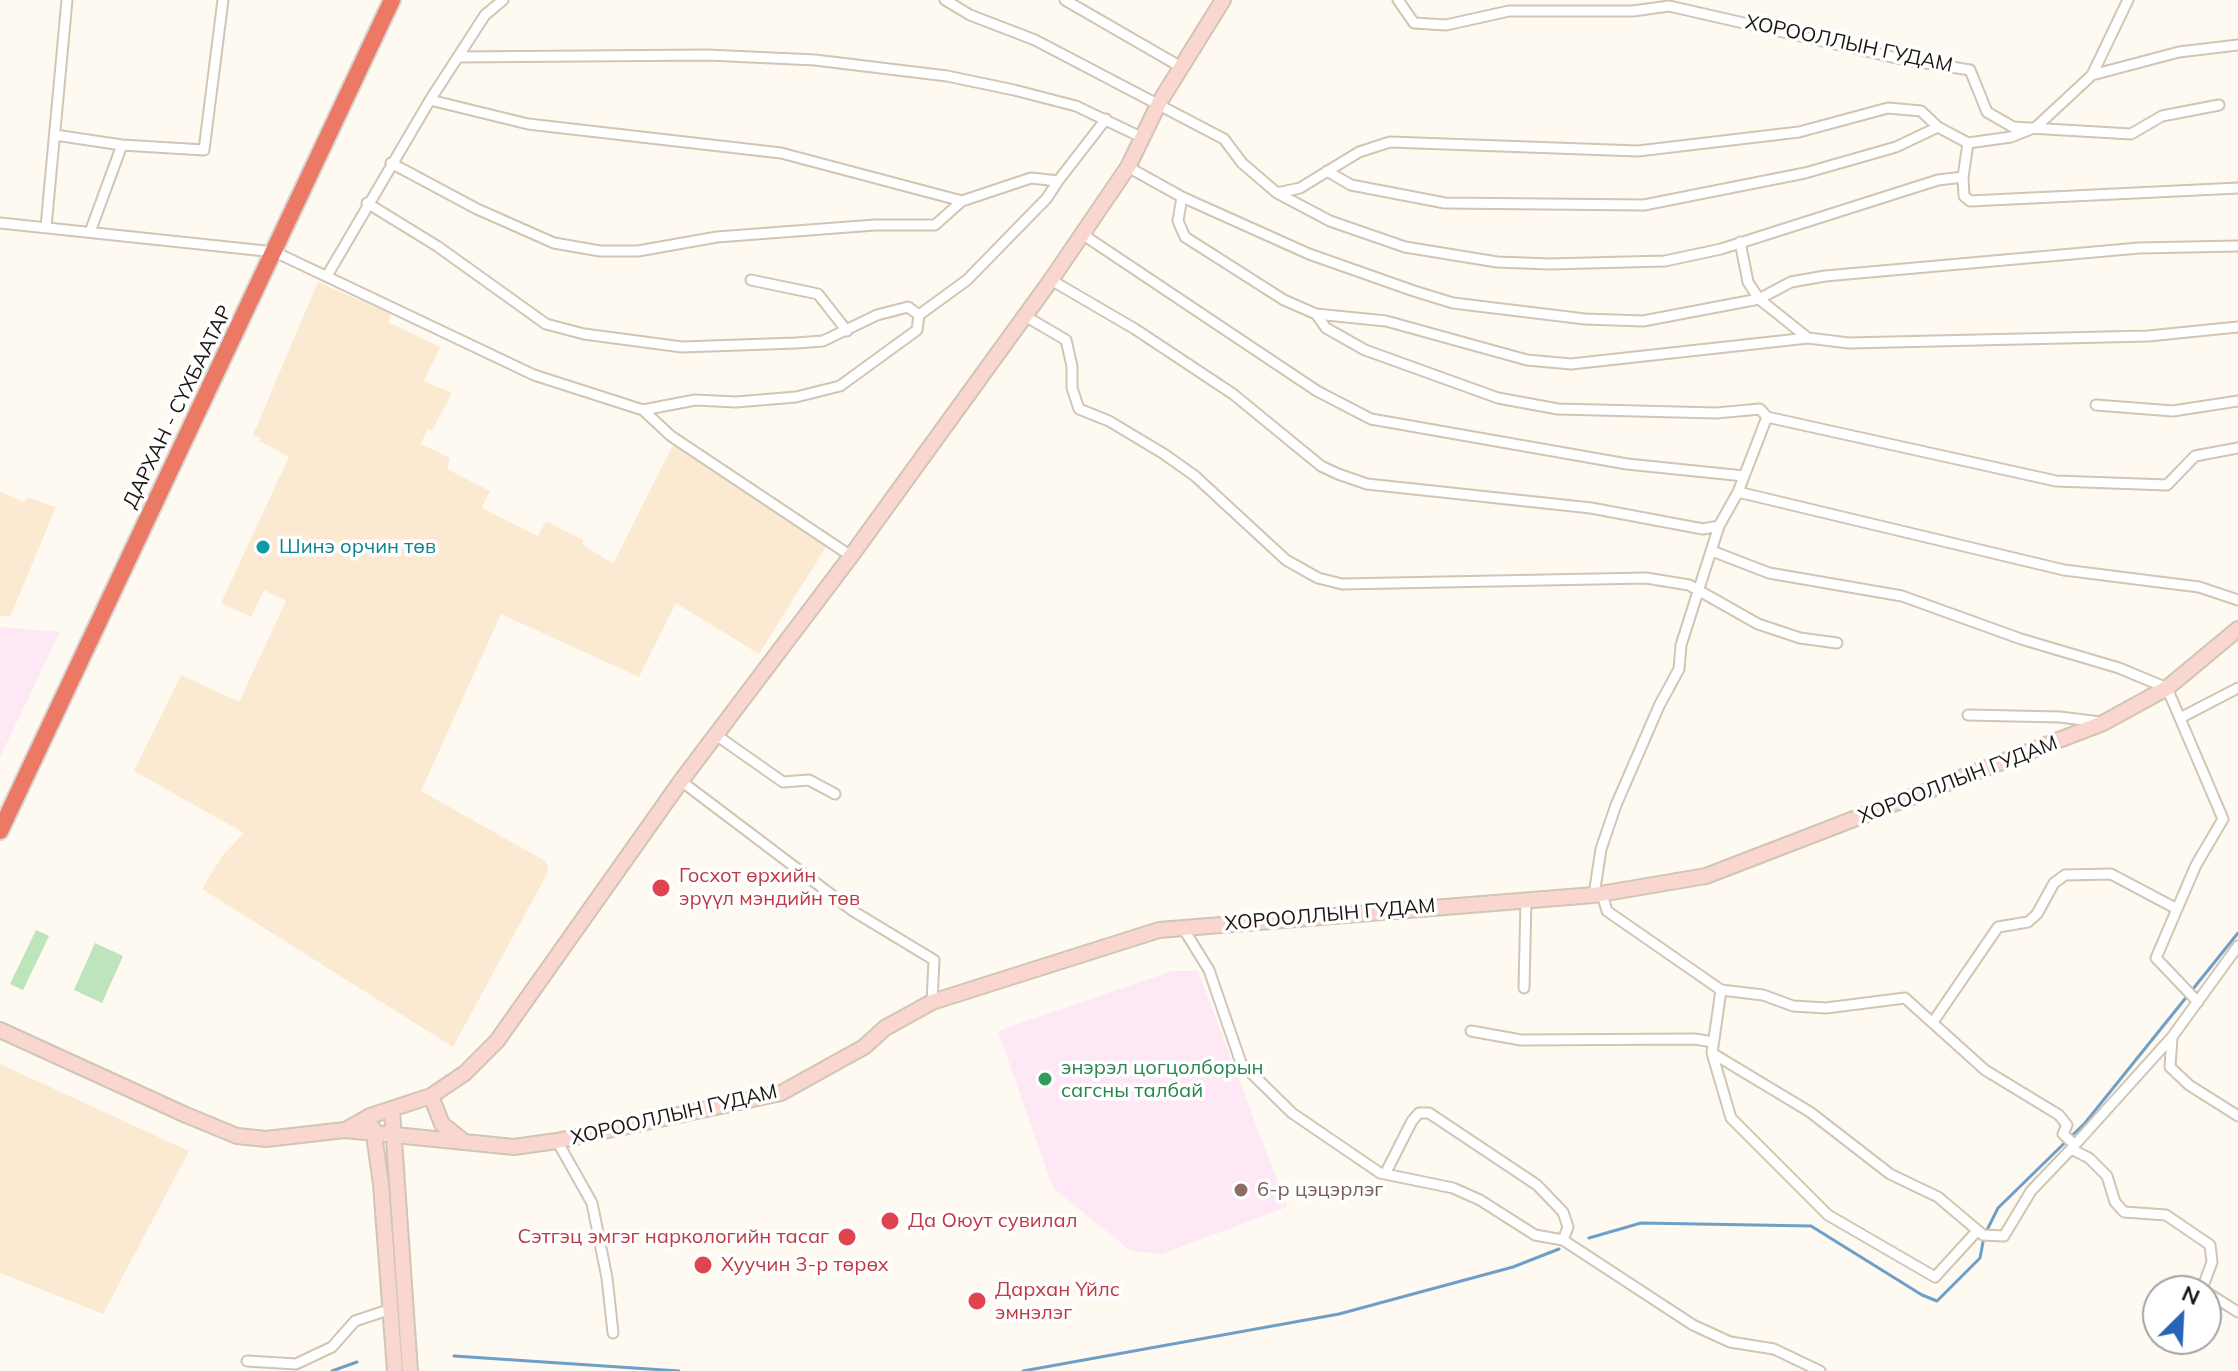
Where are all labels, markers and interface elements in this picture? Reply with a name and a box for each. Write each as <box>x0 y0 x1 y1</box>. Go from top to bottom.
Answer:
street label: ХОРООЛЛЫН ГУДАМ <box>1743 10 1955 78</box>
street label: ДАРХАН - СҮХБААТАР <box>118 302 238 512</box>
place label: Шинэ орчин төв <box>279 535 436 559</box>
marker: Шинэ орчин төв <box>254 538 272 556</box>
street label: ХОРООЛЛЫН ГУДАМ <box>1855 731 2061 829</box>
place label: Госхот өрхийн эрүүл мэндийн төв <box>679 864 860 911</box>
marker: Госхот өрхийн эрүүл мэндийн төв <box>650 877 672 899</box>
street label: ХОРООЛЛЫН ГУДАМ <box>1224 894 1436 936</box>
place label: энэрэл цогцолборын сагсны талбай <box>1061 1056 1264 1103</box>
marker: энэрэл цогцолборын сагсны талбай <box>1036 1070 1054 1088</box>
street label: ХОРООЛЛЫН ГУДАМ <box>568 1080 780 1150</box>
place label: 6-р цэцэрлэг <box>1257 1178 1383 1202</box>
marker: 6-р цэцэрлэг <box>1232 1181 1250 1199</box>
place label: Да Оюут сувилал <box>908 1209 1077 1233</box>
marker: Да Оюут сувилал <box>879 1210 901 1232</box>
place label: Сэтгэц эмгэг наркологийн тасаг <box>518 1225 829 1249</box>
marker: Сэтгэц эмгэг наркологийн тасаг <box>836 1226 858 1248</box>
place label: Хуучин 3-р төрөх <box>721 1253 889 1277</box>
marker: Хуучин 3-р төрөх <box>692 1254 714 1276</box>
north arrow <box>2142 1275 2222 1355</box>
place label: Дархан Үйлс эмнэлэг <box>995 1278 1120 1325</box>
text: N <box>2178 1279 2204 1311</box>
marker: Дархан Үйлс эмнэлэг <box>966 1290 988 1312</box>

